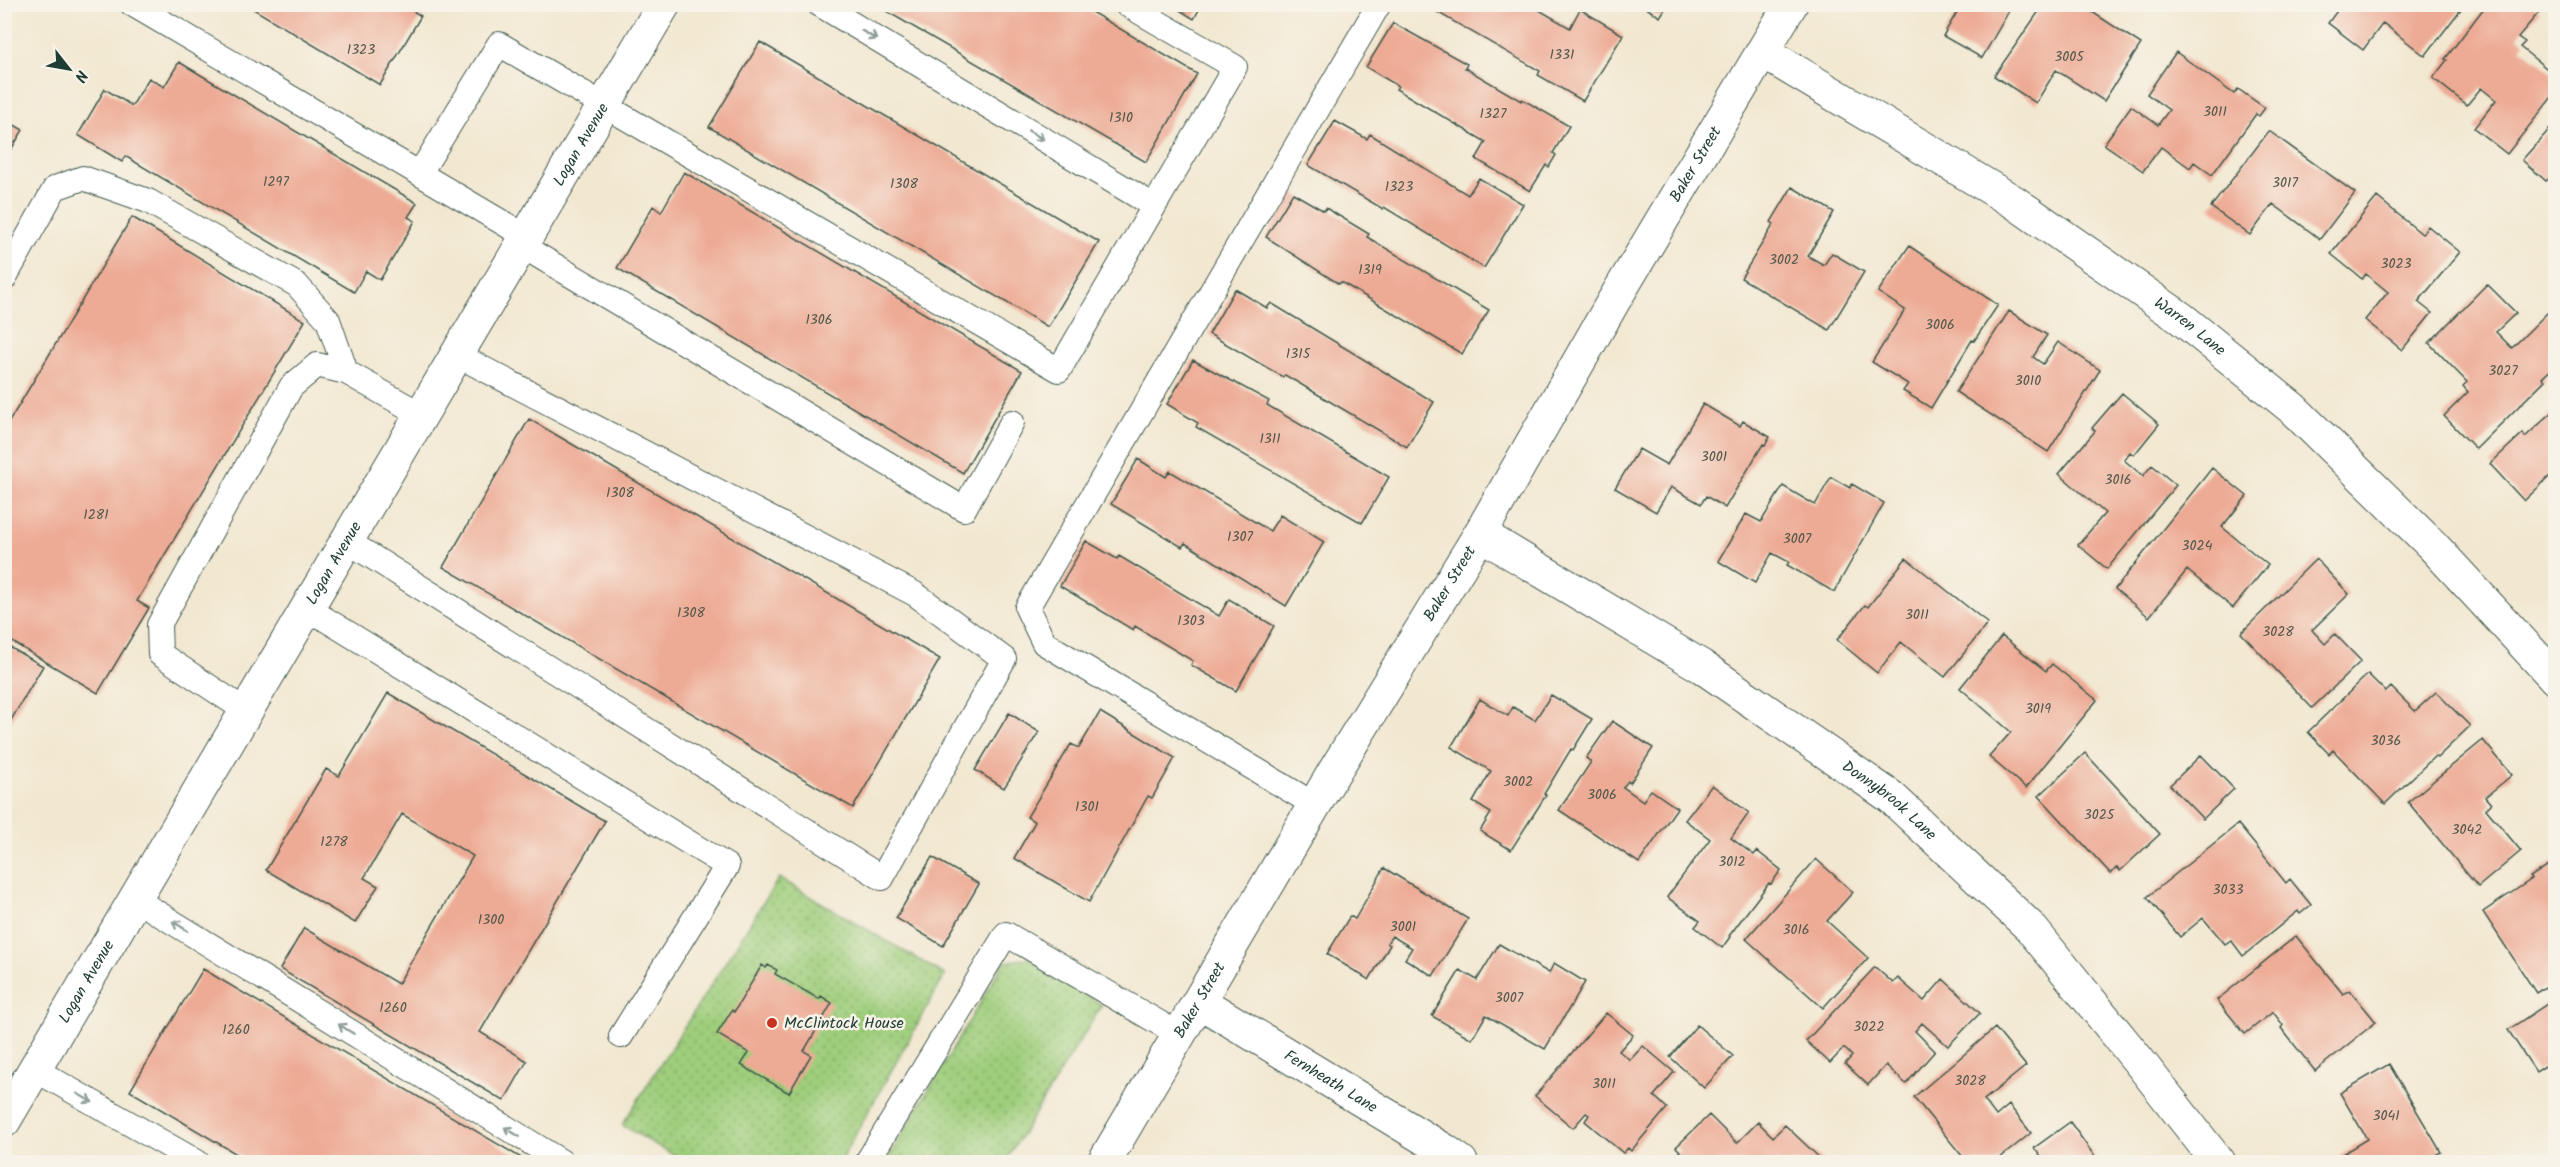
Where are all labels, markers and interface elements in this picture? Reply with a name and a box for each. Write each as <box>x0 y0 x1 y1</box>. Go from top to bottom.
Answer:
one-way arrow <box>860 29 877 41</box>
north arrow <box>39 39 99 99</box>
house number: 1323 <box>347 39 375 61</box>
house number: 1331 <box>1550 44 1574 66</box>
house number: 3005 <box>2054 46 2085 68</box>
text: N <box>67 65 94 87</box>
street label: Logan Avenue <box>546 98 615 191</box>
house number: 3011 <box>2203 101 2227 123</box>
house number: 1327 <box>1480 103 1507 125</box>
house number: 1310 <box>1109 107 1133 129</box>
street label: Baker Street <box>1663 121 1728 207</box>
one-way arrow <box>1027 129 1044 141</box>
house number: 1297 <box>263 171 289 193</box>
house number: 3017 <box>2272 172 2298 194</box>
house number: 1308 <box>890 173 918 195</box>
house number: 1323 <box>1385 176 1413 198</box>
house number: 3002 <box>1769 249 1799 271</box>
house number: 3023 <box>2380 253 2412 275</box>
house number: 1319 <box>1358 259 1382 281</box>
street label: Warren Lane <box>2149 291 2231 362</box>
house number: 1306 <box>805 309 833 331</box>
house number: 3006 <box>1925 314 1955 336</box>
house number: 1315 <box>1286 343 1312 365</box>
house number: 3027 <box>2488 360 2518 382</box>
house number: 3010 <box>2015 370 2041 392</box>
house number: 1311 <box>1259 428 1281 450</box>
house number: 3001 <box>1701 446 1727 468</box>
house number: 3016 <box>2104 469 2132 491</box>
house number: 1308 <box>606 482 634 504</box>
house number: 1281 <box>83 504 109 526</box>
street label: Logan Avenue <box>299 517 368 610</box>
house number: 1307 <box>1227 526 1253 548</box>
house number: 3007 <box>1783 528 1812 550</box>
house number: 3024 <box>2182 535 2213 557</box>
street label: Baker Street <box>1417 540 1483 626</box>
house number: 1308 <box>677 602 705 624</box>
house number: 3011 <box>1905 604 1929 626</box>
house number: 1303 <box>1177 610 1205 632</box>
house number: 3028 <box>2262 621 2294 643</box>
house number: 3019 <box>2025 698 2051 720</box>
house number: 3036 <box>2371 730 2401 752</box>
street label: Donnybrook Lane <box>1837 754 1943 846</box>
house number: 3002 <box>1503 771 1533 793</box>
house number: 3006 <box>1587 784 1617 806</box>
house number: 1301 <box>1075 796 1099 818</box>
house number: 3025 <box>2084 804 2116 826</box>
house number: 3042 <box>2452 819 2482 841</box>
house number: 1278 <box>320 831 348 853</box>
house number: 3012 <box>1718 851 1746 873</box>
house number: 3033 <box>2213 879 2243 901</box>
house number: 1300 <box>478 909 504 931</box>
house number: 3001 <box>1390 916 1416 938</box>
house number: 3016 <box>1782 919 1810 941</box>
one-way arrow <box>172 920 189 932</box>
street label: Logan Avenue <box>52 935 121 1028</box>
street label: Baker Street <box>1167 957 1232 1043</box>
house number: 3007 <box>1495 987 1524 1009</box>
house number: 1260 <box>379 997 407 1019</box>
place label: McClintock House <box>784 1011 904 1036</box>
marker: McClintock House <box>765 1016 779 1030</box>
house number: 3022 <box>1853 1016 1885 1038</box>
house number: 1260 <box>222 1019 250 1041</box>
one-way arrow <box>338 1023 355 1035</box>
street label: Fernheath Lane <box>1279 1043 1383 1119</box>
house number: 3028 <box>1954 1070 1986 1092</box>
house number: 3011 <box>1592 1073 1616 1095</box>
one-way arrow <box>76 1093 93 1105</box>
house number: 3041 <box>2372 1105 2400 1127</box>
one-way arrow <box>504 1125 521 1137</box>

